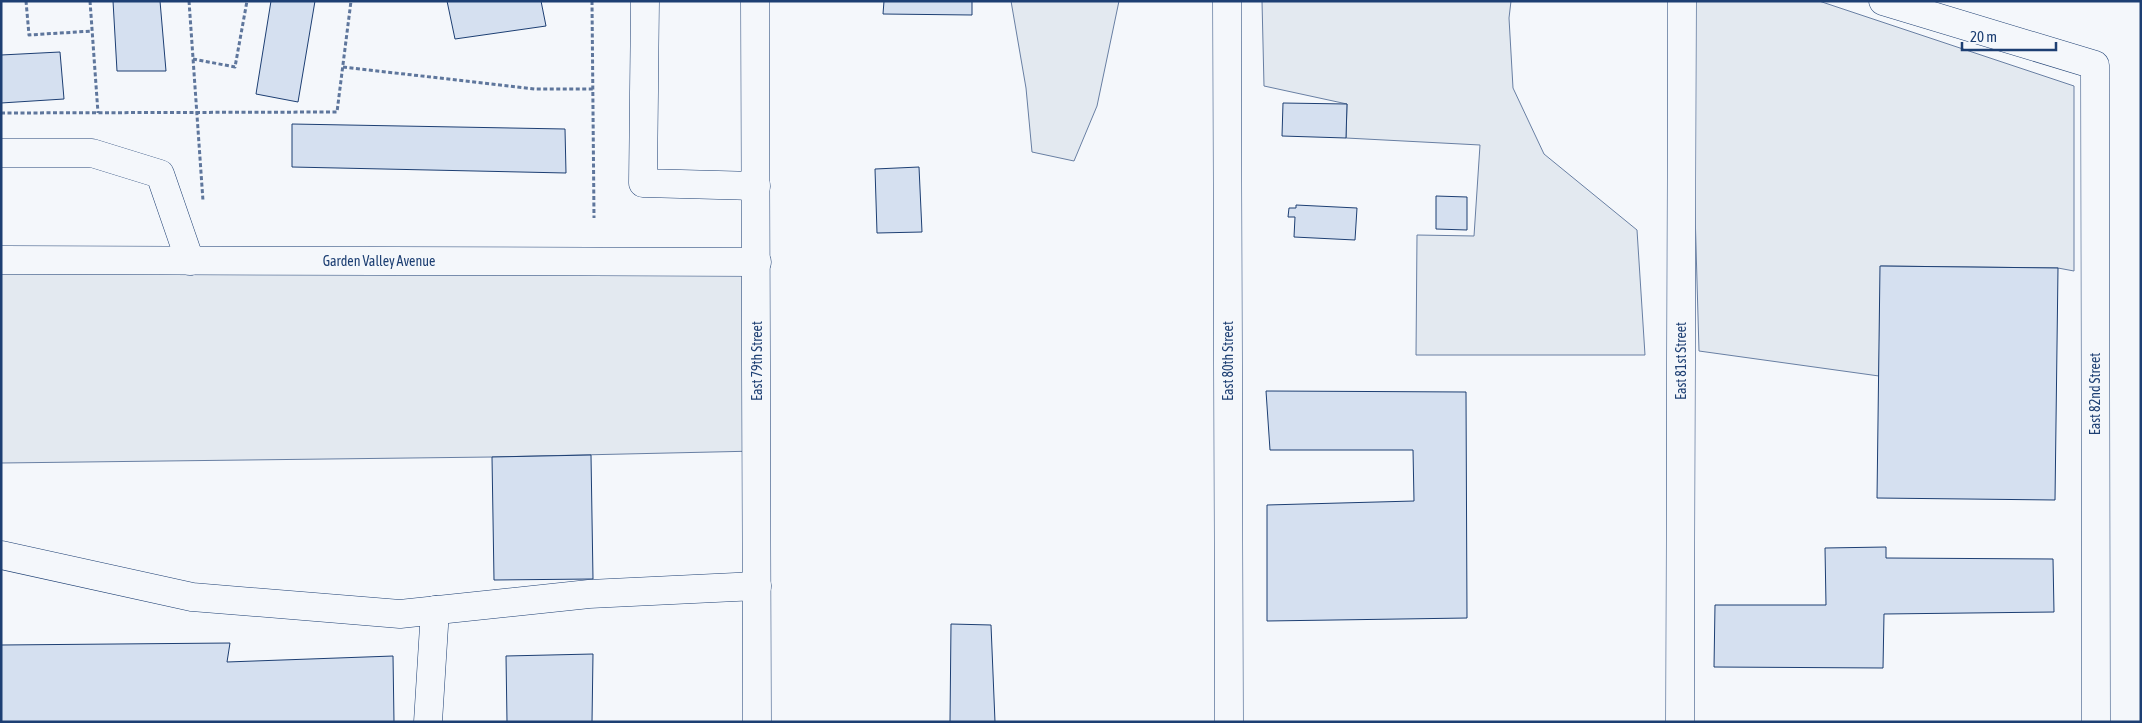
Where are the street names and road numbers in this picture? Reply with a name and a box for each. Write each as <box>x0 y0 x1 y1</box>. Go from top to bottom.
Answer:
street label: Garden Valley Avenue <box>323 253 435 269</box>
street label: East 79th Street <box>749 321 765 401</box>
street label: East 80th Street <box>1220 321 1236 401</box>
street label: East 81st Street <box>1673 322 1689 400</box>
street label: East 82nd Street <box>2087 353 2103 435</box>

